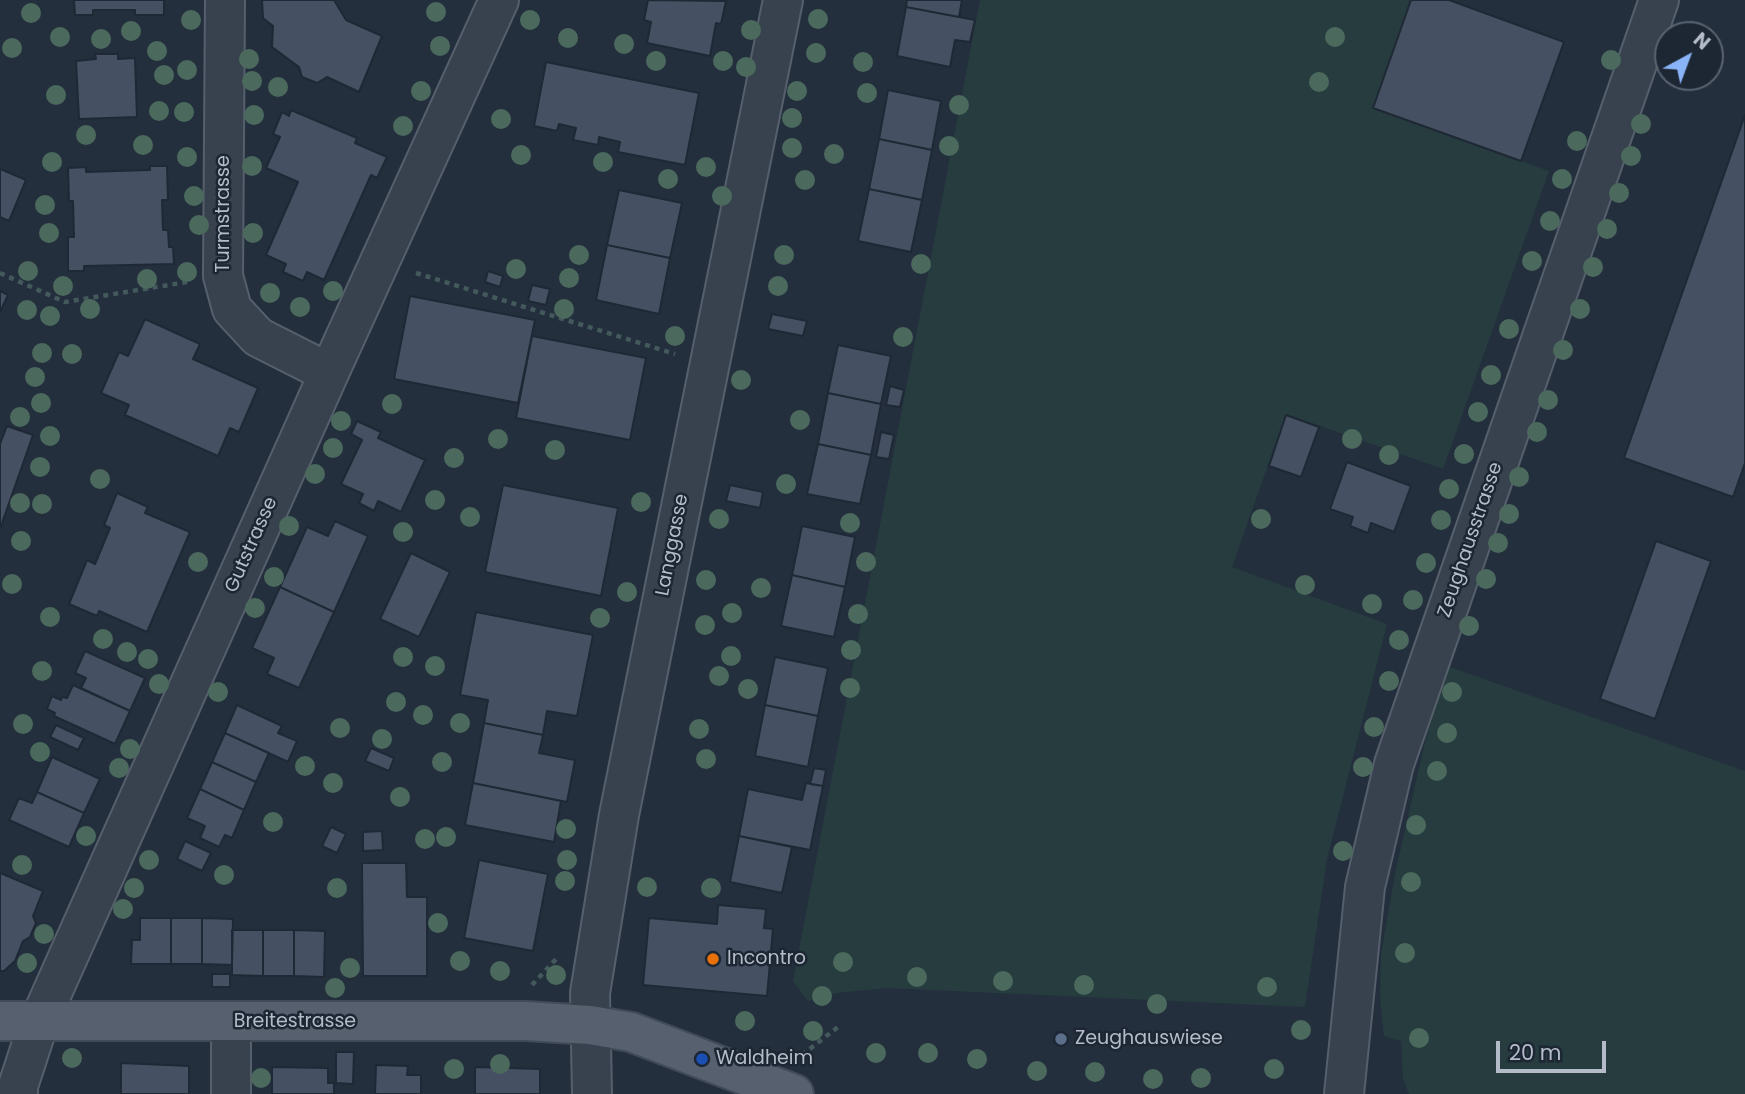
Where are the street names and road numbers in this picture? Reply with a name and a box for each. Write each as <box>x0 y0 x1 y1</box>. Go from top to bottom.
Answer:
street label: Turmstrasse <box>213 155 235 273</box>
street label: Zeughausstrasse <box>1434 459 1508 621</box>
street label: Langgasse <box>652 492 694 598</box>
street label: Gutstrasse <box>221 494 283 596</box>
street label: Breitestrasse <box>234 1011 356 1033</box>

